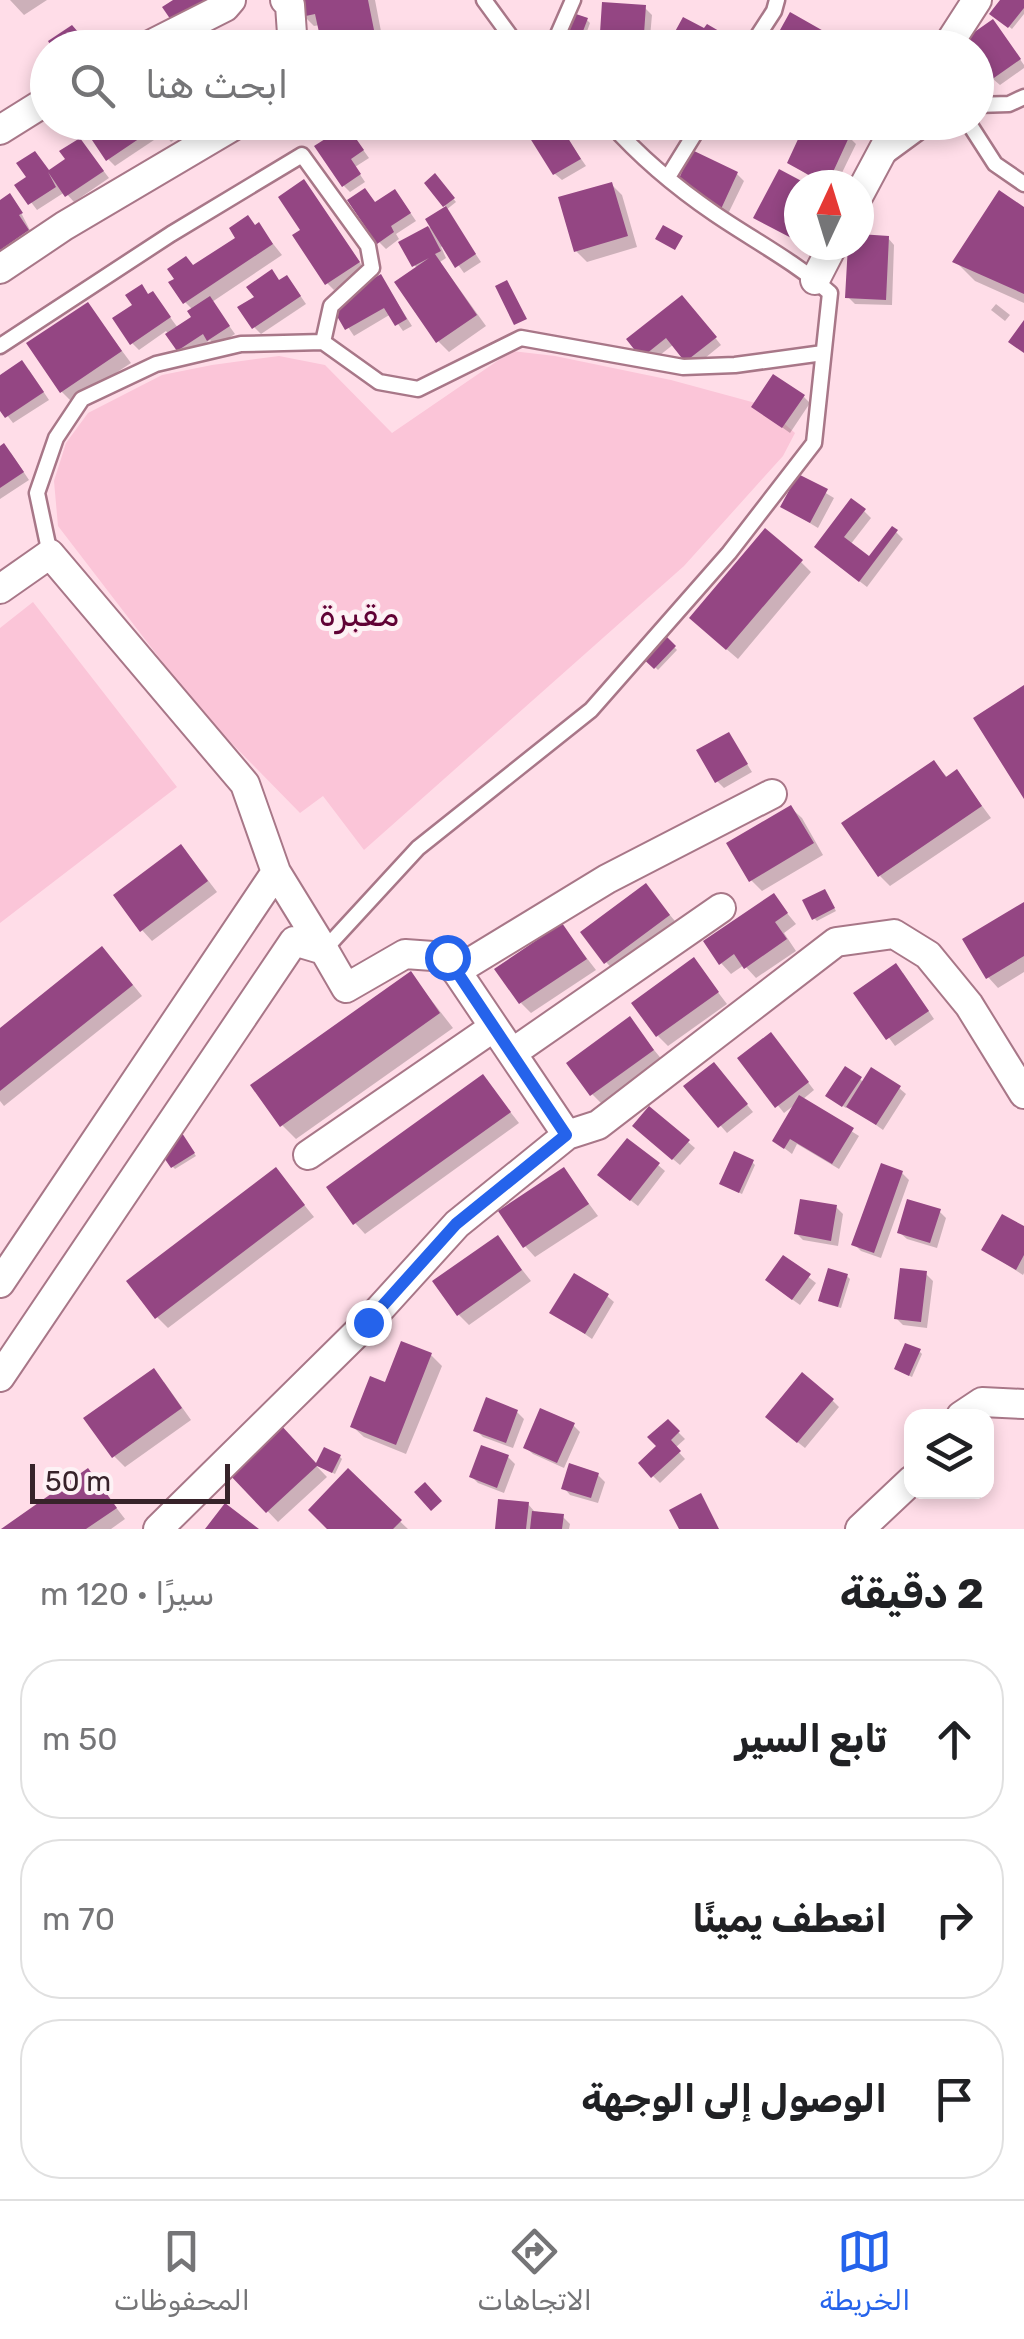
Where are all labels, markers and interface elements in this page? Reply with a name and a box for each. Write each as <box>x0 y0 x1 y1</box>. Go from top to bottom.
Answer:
search box <box>30 30 994 140</box>
icon: search <box>65 58 120 113</box>
text: ابحث هنا <box>145 62 288 108</box>
north arrow <box>784 170 874 260</box>
park label: مقبرة <box>319 593 399 635</box>
route start <box>425 935 471 981</box>
route end <box>346 1300 392 1346</box>
map controls <box>904 1409 994 1499</box>
button: layers <box>904 1409 994 1499</box>
scale bar <box>30 1459 230 1504</box>
text: 50 m <box>45 1465 111 1498</box>
text: 2 دقيقة <box>840 1569 984 1619</box>
text: سيرًا · 120 m <box>40 1575 215 1613</box>
icon: ahead <box>927 1712 982 1767</box>
text: تابع السير <box>735 1716 887 1762</box>
text: 50 m <box>42 1720 118 1758</box>
icon: right <box>927 1892 982 1947</box>
text: انعطف يمينًا <box>692 1896 887 1942</box>
text: 70 m <box>42 1900 115 1938</box>
icon: arrive <box>927 2072 982 2127</box>
text: الوصول إلى الوجهة <box>581 2076 887 2122</box>
tab: المحفوظات <box>114 2224 250 2317</box>
tab: الاتجاهات <box>477 2224 592 2317</box>
tab: الخريطة <box>819 2224 910 2317</box>

